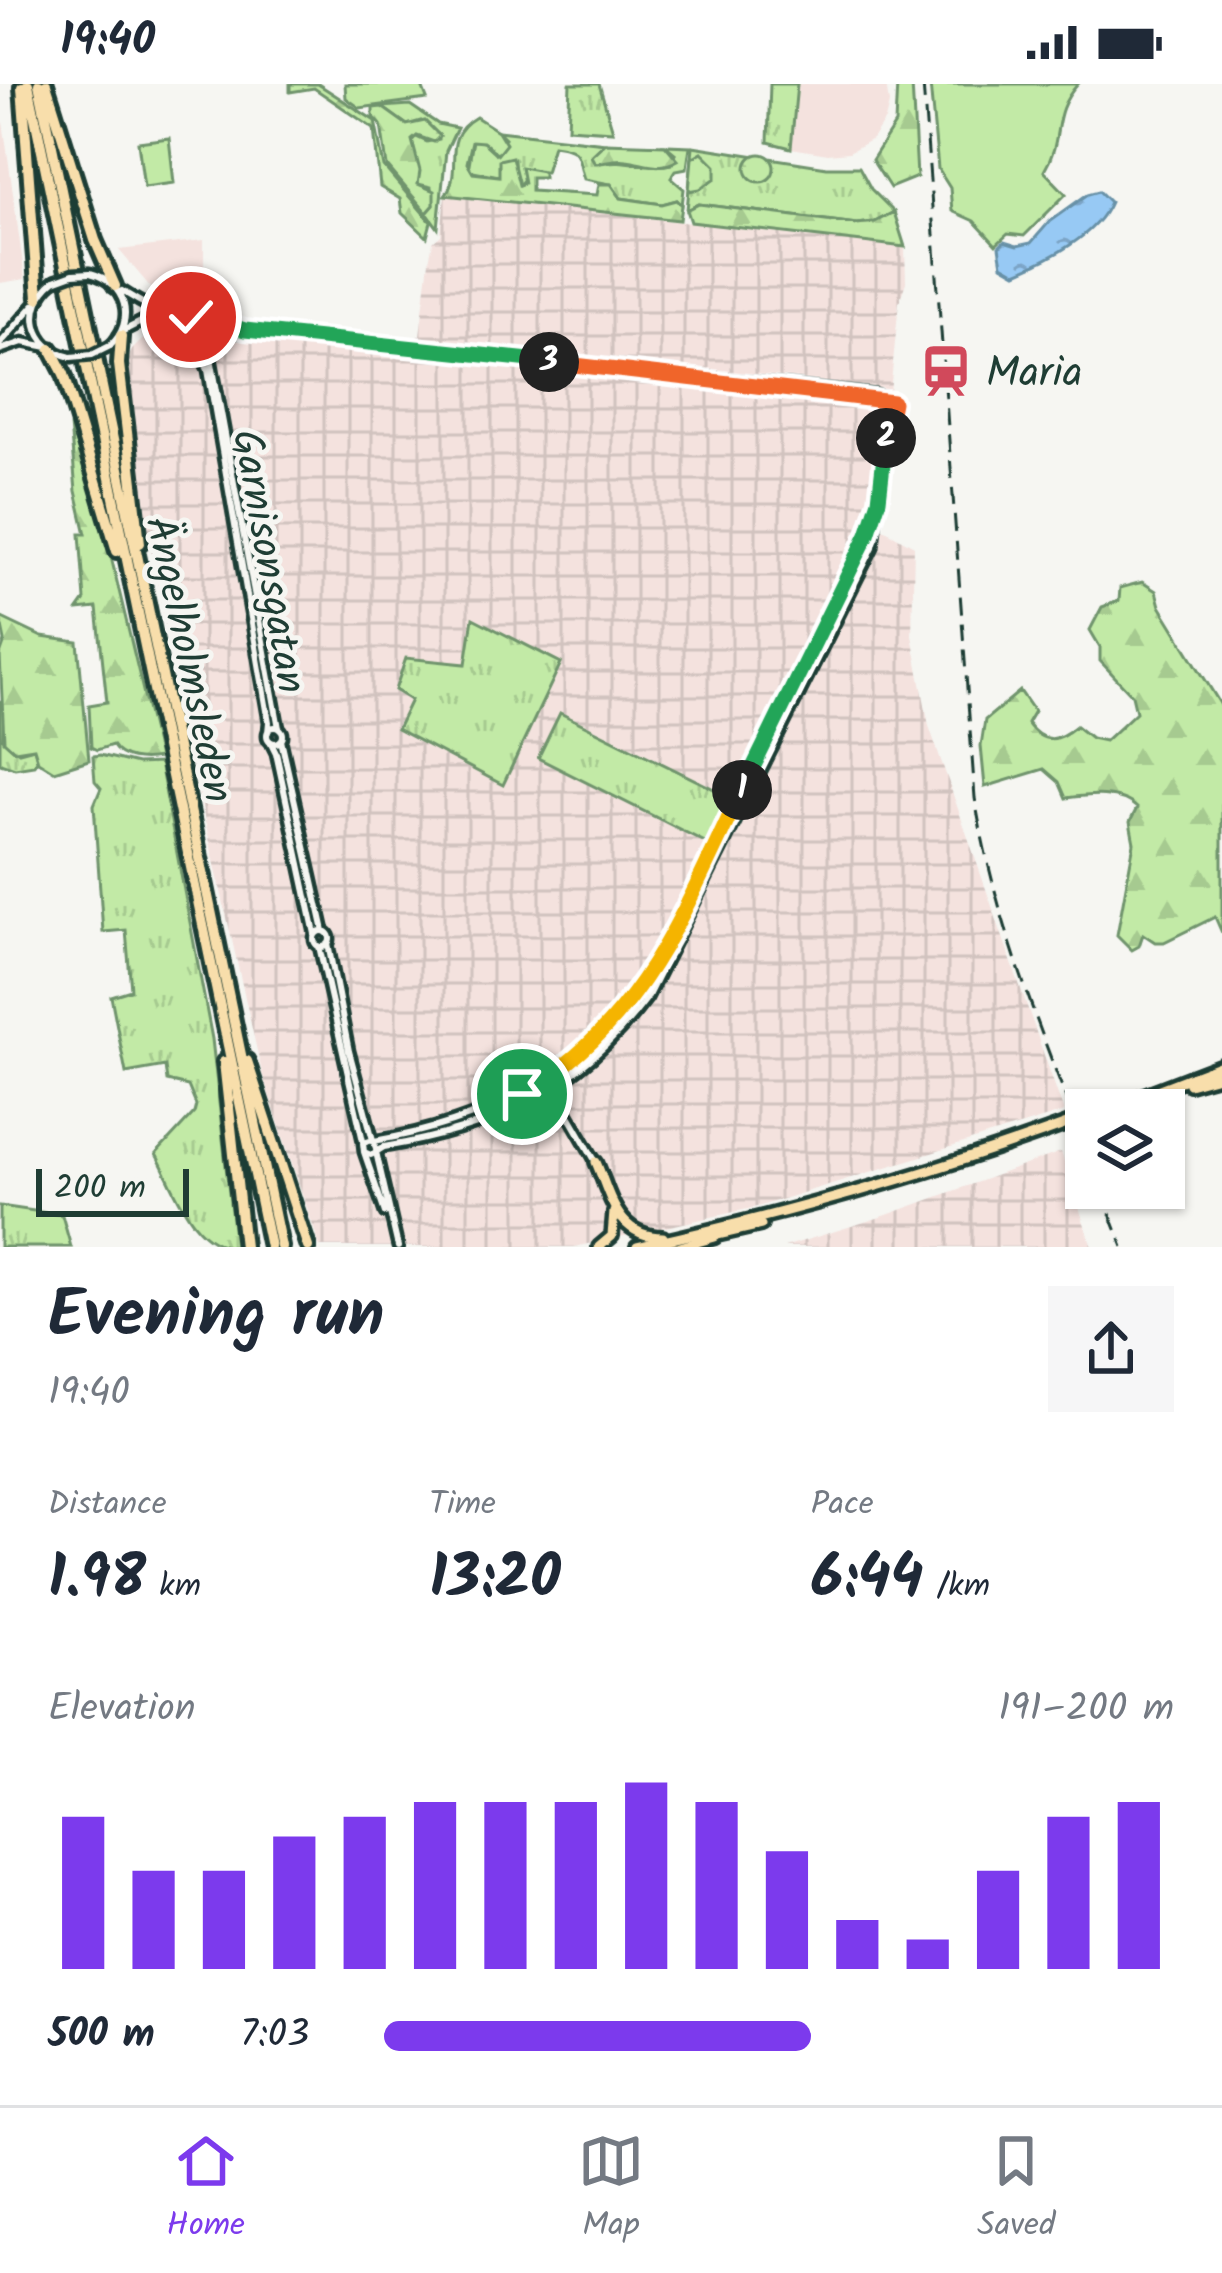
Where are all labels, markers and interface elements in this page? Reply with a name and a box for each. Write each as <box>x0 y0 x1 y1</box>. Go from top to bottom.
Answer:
text: 19:40 <box>60 6 155 78</box>
pin <box>140 266 242 368</box>
icon: check <box>158 284 224 350</box>
pin: 3 <box>519 332 579 392</box>
text: 3 <box>540 335 558 388</box>
place label: Maria <box>986 341 1082 408</box>
station icon: Maria <box>917 342 975 400</box>
pin: 2 <box>856 408 916 468</box>
text: 2 <box>876 411 896 464</box>
street label: Garnisonsgatan <box>211 424 324 699</box>
street label: Ängelholmsleden <box>124 510 251 809</box>
pin: 1 <box>712 760 772 820</box>
text: 1 <box>737 763 747 816</box>
pin <box>471 1043 573 1145</box>
icon: arrive <box>489 1061 555 1127</box>
map controls <box>1065 1089 1185 1209</box>
button: layers <box>1065 1089 1185 1209</box>
scale bar <box>36 1163 189 1216</box>
text: 200 m <box>54 1163 146 1216</box>
text: Evening run <box>48 1265 384 1370</box>
button: share <box>1048 1286 1174 1412</box>
text: 19:40 <box>48 1363 130 1425</box>
text: Distance <box>48 1479 167 1532</box>
text: Time <box>429 1479 496 1532</box>
text: Pace <box>811 1479 874 1532</box>
text: 1.98 <box>48 1532 146 1628</box>
text: 13:20 <box>429 1532 561 1628</box>
text: 6:44 <box>811 1532 923 1628</box>
text: km <box>146 1561 201 1614</box>
text: /km <box>923 1561 990 1614</box>
text: Elevation <box>48 1679 196 1741</box>
text: 191–200 m <box>998 1679 1174 1741</box>
text: 500 m <box>48 2005 155 2067</box>
text: 7:03 <box>240 2005 309 2067</box>
tab: Home <box>167 2128 245 2253</box>
tab: Map <box>578 2128 644 2253</box>
tab: Saved <box>977 2128 1055 2253</box>

